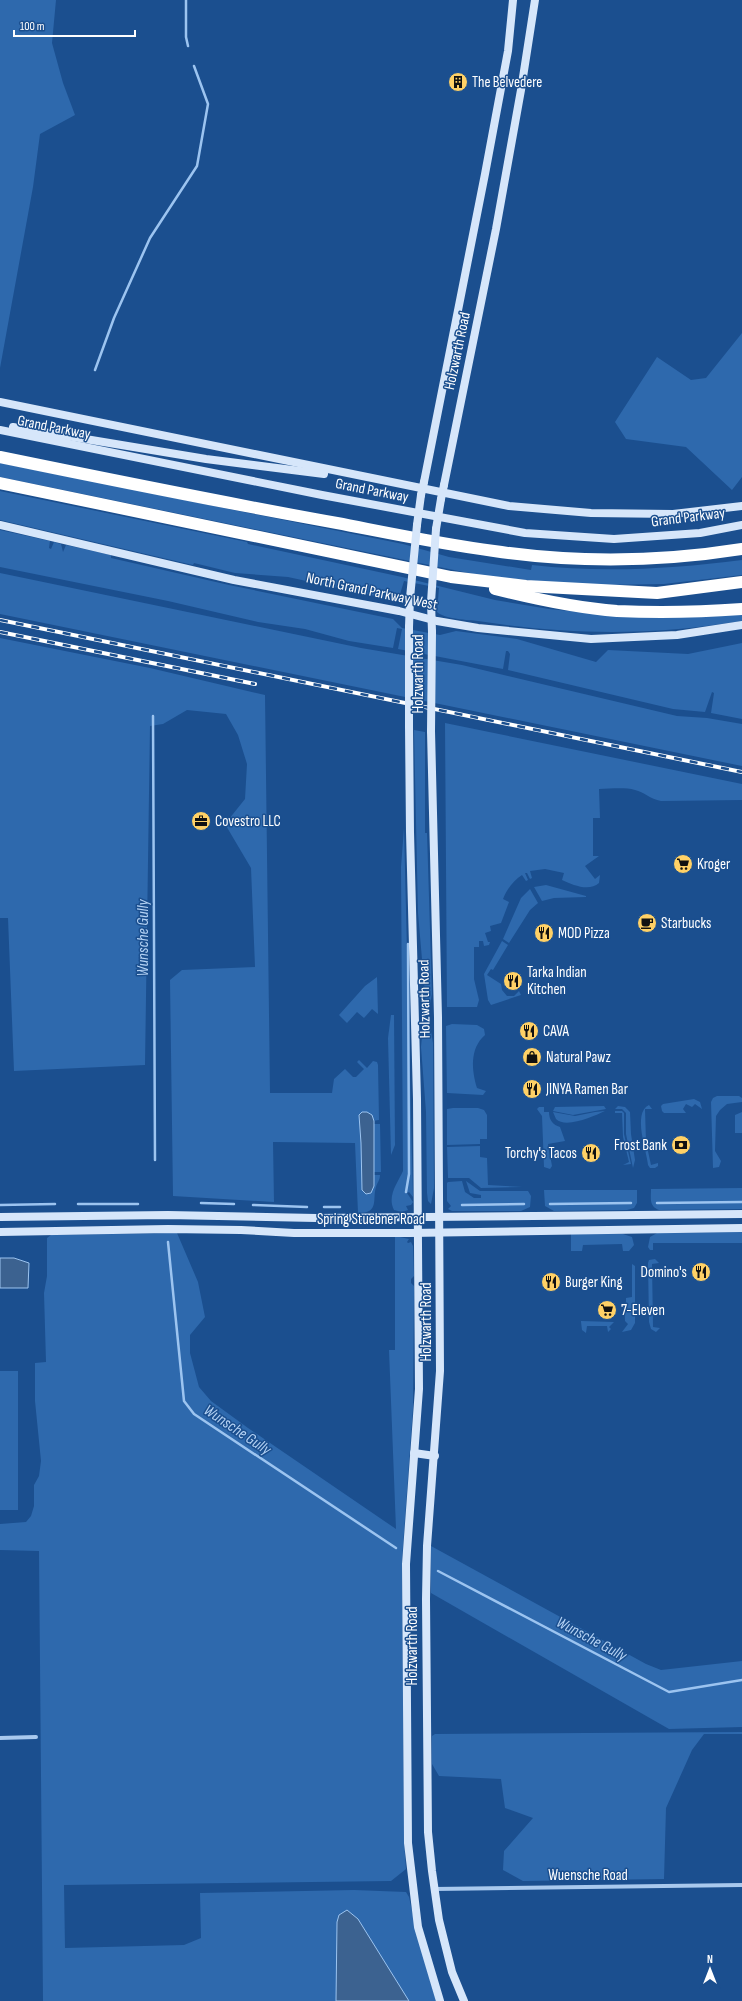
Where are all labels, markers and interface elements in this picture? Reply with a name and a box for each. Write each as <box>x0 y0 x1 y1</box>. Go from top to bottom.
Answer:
scale bar <box>14 12 135 38</box>
text: 100 m <box>20 19 45 34</box>
building icon: The Belvedere <box>447 71 469 93</box>
place label: The Belvedere <box>472 73 542 92</box>
street label: Holzwarth Road <box>440 311 475 392</box>
street label: Grand Parkway <box>16 411 92 444</box>
street label: Grand Parkway <box>334 474 410 507</box>
street label: Grand Parkway <box>650 504 726 531</box>
street label: North Grand Parkway West <box>305 568 440 615</box>
street label: Holzwarth Road <box>409 635 428 713</box>
office icon: Covestro LLC <box>190 810 212 832</box>
place label: Covestro LLC <box>215 812 281 831</box>
supermarket icon: Kroger <box>672 853 694 875</box>
place label: Kroger <box>697 855 731 874</box>
water label: Wunsche Gully <box>134 899 153 976</box>
cafe icon: Starbucks <box>636 912 658 934</box>
place label: Starbucks <box>661 914 711 933</box>
restaurant icon: MOD Pizza <box>533 922 555 944</box>
place label: MOD Pizza <box>558 924 610 943</box>
street label: Holzwarth Road <box>414 959 435 1039</box>
place label: Tarka Indian Kitchen <box>527 963 587 999</box>
restaurant icon: Tarka Indian Kitchen <box>502 970 524 992</box>
restaurant icon: CAVA <box>518 1020 540 1042</box>
place label: CAVA <box>543 1022 570 1041</box>
shop icon: Natural Pawz <box>521 1046 543 1068</box>
place label: Natural Pawz <box>546 1048 612 1067</box>
restaurant icon: JINYA Ramen Bar <box>521 1078 543 1100</box>
place label: JINYA Ramen Bar <box>545 1080 629 1099</box>
bank icon: Frost Bank <box>670 1134 692 1156</box>
place label: Frost Bank <box>614 1136 667 1155</box>
restaurant icon: Torchy's Tacos <box>580 1142 602 1164</box>
place label: Torchy's Tacos <box>505 1144 577 1163</box>
street label: Spring Stuebner Road <box>317 1210 425 1229</box>
restaurant icon: Domino's <box>690 1261 712 1283</box>
place label: Domino's <box>641 1263 687 1282</box>
restaurant icon: Burger King <box>540 1271 562 1293</box>
place label: Burger King <box>565 1273 623 1292</box>
street label: Holzwarth Road <box>417 1283 436 1361</box>
supermarket icon: 7-Eleven <box>596 1299 618 1321</box>
place label: 7-Eleven <box>621 1301 665 1320</box>
water label: Wunsche Gully <box>200 1401 275 1460</box>
street label: Holzwarth Road <box>403 1607 422 1685</box>
water label: Wunsche Gully <box>553 1613 631 1666</box>
street label: Wuensche Road <box>548 1866 628 1885</box>
north arrow <box>690 1949 730 1989</box>
text: N <box>707 1953 713 1966</box>

